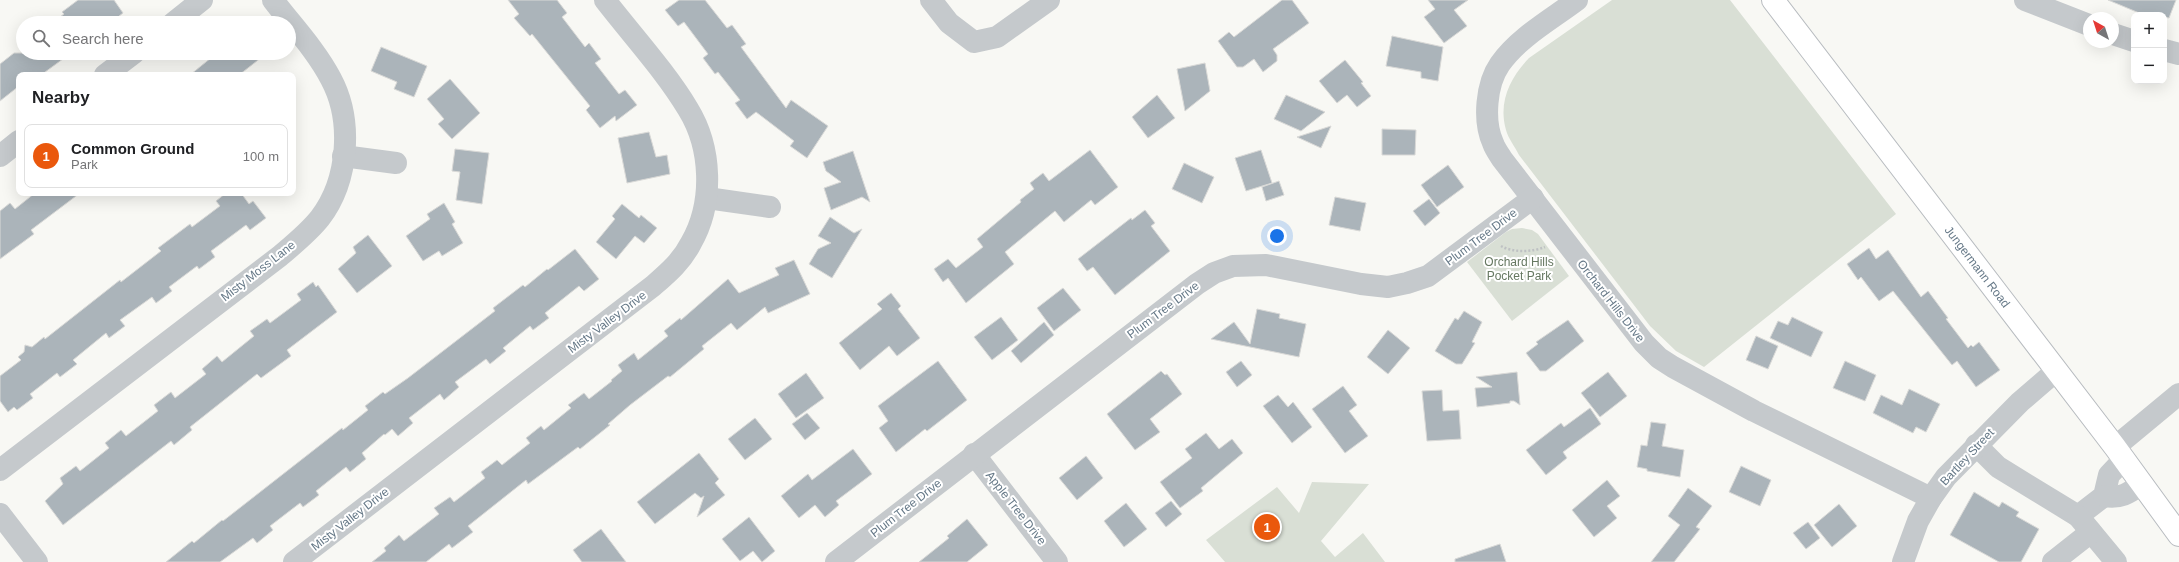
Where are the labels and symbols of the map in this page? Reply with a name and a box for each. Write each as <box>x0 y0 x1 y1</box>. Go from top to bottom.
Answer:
north arrow <box>2083 12 2119 48</box>
street label: Plum Tree Drive <box>1442 205 1520 268</box>
street label: Jungermann Road <box>1942 223 2013 310</box>
your location <box>1267 226 1287 246</box>
street label: Misty Moss Lane <box>218 238 298 304</box>
park label: Orchard Hills Pocket Park <box>1484 255 1554 283</box>
street label: Orchard Hills Drive <box>1574 257 1648 345</box>
street label: Plum Tree Drive <box>1124 278 1202 341</box>
street label: Misty Valley Drive <box>565 288 649 356</box>
street label: Bartley Street <box>1937 425 1997 488</box>
street label: Apple Tree Drive <box>983 468 1049 548</box>
street label: Plum Tree Drive <box>868 476 944 540</box>
street label: Misty Valley Drive <box>308 484 392 554</box>
pin: 1 <box>1254 512 1280 542</box>

